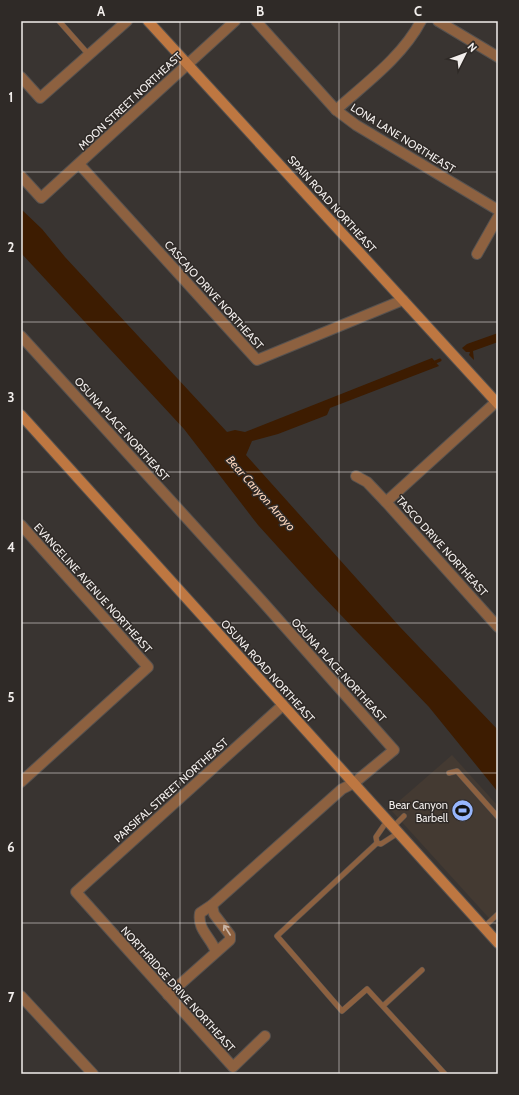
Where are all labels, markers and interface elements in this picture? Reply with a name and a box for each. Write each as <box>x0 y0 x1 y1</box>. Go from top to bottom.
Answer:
text: A <box>97 3 106 19</box>
text: B <box>256 3 264 19</box>
text: C <box>414 3 422 19</box>
north arrow <box>445 34 485 74</box>
text: N <box>465 40 480 55</box>
street label: MOON STREET NORTHEAST <box>75 49 185 153</box>
text: 1 <box>9 89 13 105</box>
street label: LONA LANE NORTHEAST <box>348 100 458 176</box>
street label: SPAIN ROAD NORTHEAST <box>285 153 379 256</box>
street label: CASCAJO DRIVE NORTHEAST <box>161 238 267 352</box>
text: 2 <box>8 239 15 255</box>
street label: OSUNA PLACE NORTHEAST <box>72 374 173 484</box>
text: 3 <box>7 389 15 405</box>
water label: Bear Canyon Arroyo <box>223 452 299 534</box>
street label: TASCO DRIVE NORTHEAST <box>393 493 491 599</box>
street label: EVANGELINE AVENUE NORTHEAST <box>31 520 155 656</box>
text: 4 <box>7 539 15 555</box>
street label: OSUNA PLACE NORTHEAST <box>289 615 390 725</box>
street label: OSUNA ROAD NORTHEAST <box>218 617 318 725</box>
text: 5 <box>8 689 15 705</box>
street label: PARSIFAL STREET NORTHEAST <box>111 735 231 845</box>
place label: Bear Canyon Barbell <box>389 798 448 825</box>
sports icon: Bear Canyon Barbell <box>450 798 476 824</box>
text: 6 <box>7 839 15 855</box>
street label: NORTHRIDGE DRIVE NORTHEAST <box>118 923 238 1055</box>
one-way arrow <box>222 925 231 936</box>
text: 7 <box>8 989 15 1005</box>

